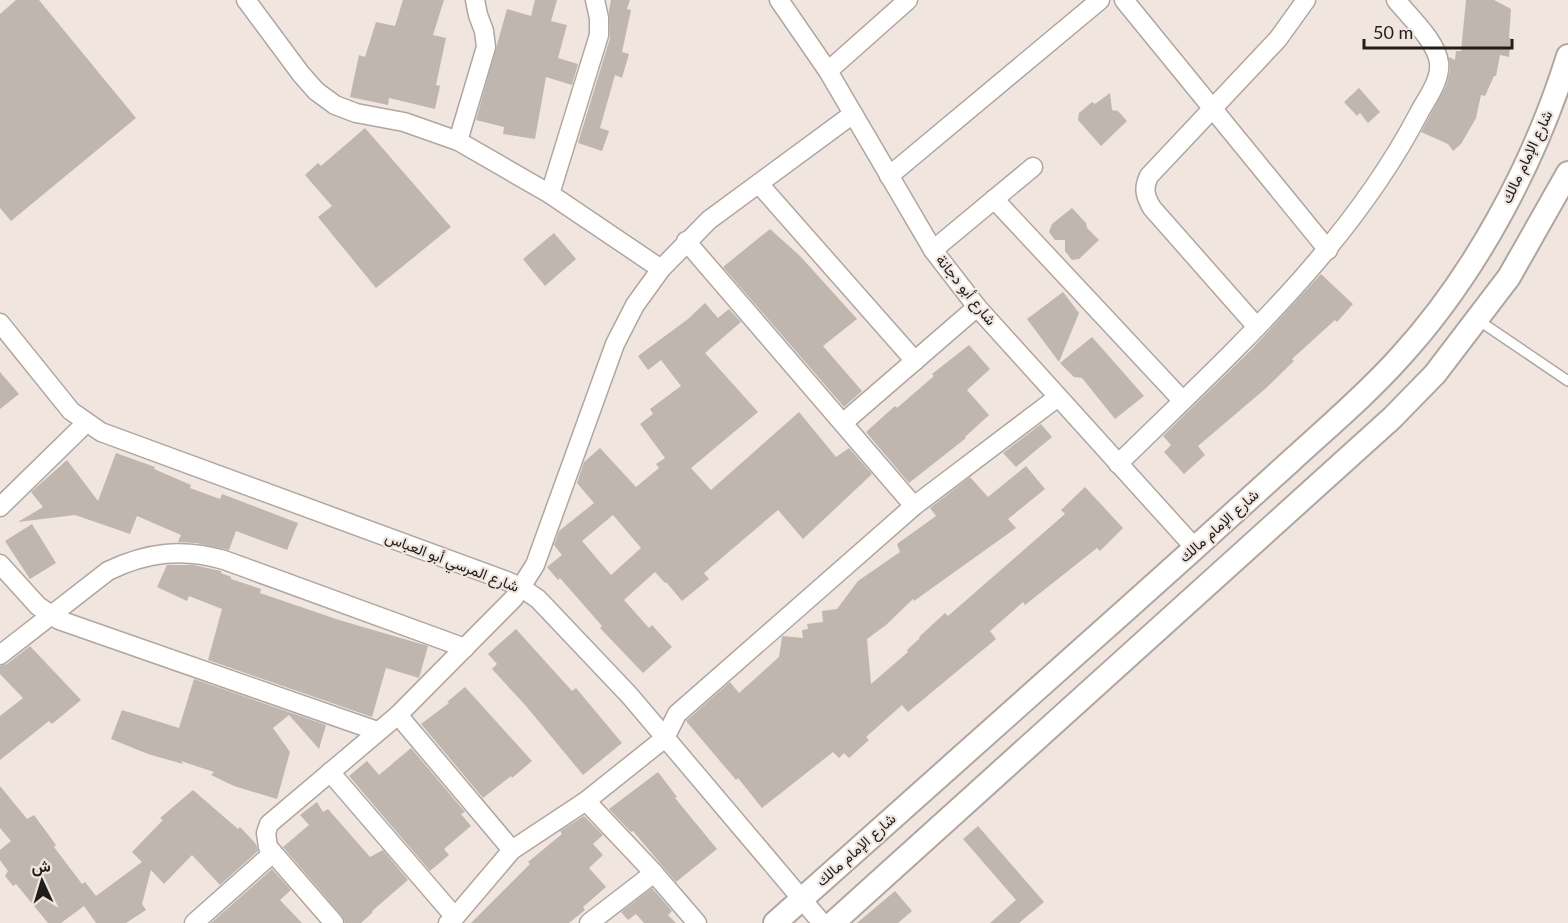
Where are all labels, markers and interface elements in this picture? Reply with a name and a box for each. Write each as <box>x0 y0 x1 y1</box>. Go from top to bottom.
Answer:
scale bar <box>1364 12 1512 50</box>
text: 50 m <box>1373 21 1413 43</box>
street label: شارع الإمام مالك <box>1497 107 1558 207</box>
street label: شارع أبو دجانة <box>931 250 1001 330</box>
street label: شارع الإمام مالك <box>1175 485 1264 568</box>
street label: شارع المرسي أبو العباس <box>381 527 522 600</box>
street label: شارع الإمام مالك <box>812 809 901 892</box>
north arrow <box>12 851 72 911</box>
text: ش <box>31 855 51 877</box>

